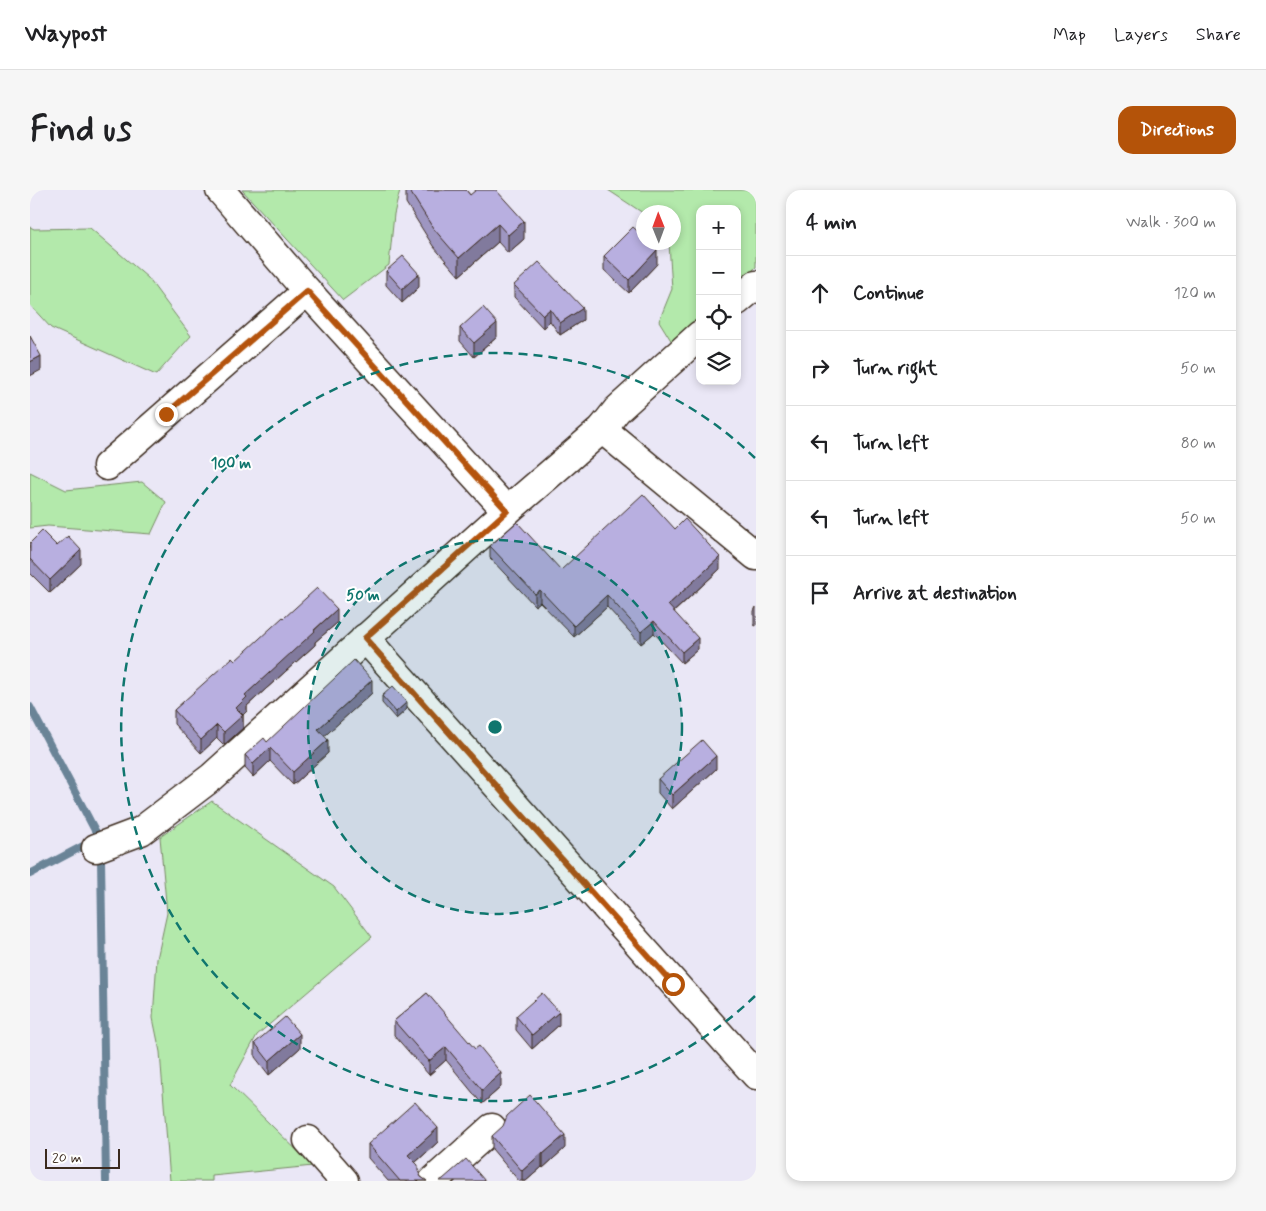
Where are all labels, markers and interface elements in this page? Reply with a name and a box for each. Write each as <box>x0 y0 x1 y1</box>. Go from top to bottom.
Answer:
text: Waypost <box>25 19 107 50</box>
text: Map <box>1053 23 1086 47</box>
text: Layers <box>1114 23 1168 47</box>
text: Share <box>1196 23 1241 47</box>
button: Directions <box>1118 106 1236 154</box>
text: Find us <box>30 107 132 153</box>
north arrow <box>636 205 681 250</box>
map controls <box>696 205 741 385</box>
button: + <box>696 205 741 250</box>
text: 4 min <box>806 209 857 237</box>
text: Walk · 300 m <box>1126 212 1216 233</box>
button: − <box>696 250 741 295</box>
icon: ahead <box>806 279 834 307</box>
text: Continue <box>853 281 924 306</box>
text: 120 m <box>1174 283 1216 304</box>
button: locate <box>696 295 741 340</box>
button: layers <box>696 340 741 385</box>
icon: right <box>806 354 834 382</box>
text: Turn right <box>853 356 937 381</box>
text: 50 m <box>1180 358 1216 379</box>
route end <box>155 403 178 426</box>
icon: left <box>806 429 834 457</box>
text: Turn left <box>853 431 929 456</box>
text: 80 m <box>1181 433 1216 454</box>
text: 100 m <box>211 454 251 474</box>
icon: left <box>806 504 834 532</box>
text: Turn left <box>853 506 929 531</box>
text: 50 m <box>1180 508 1216 529</box>
icon: arrive <box>806 579 834 607</box>
text: Arrive at destination <box>853 581 1017 606</box>
text: 50 m <box>346 586 380 606</box>
centre of rings <box>486 718 504 736</box>
route start <box>662 973 685 996</box>
scale bar <box>45 1146 120 1169</box>
text: 20 m <box>52 1149 82 1167</box>

